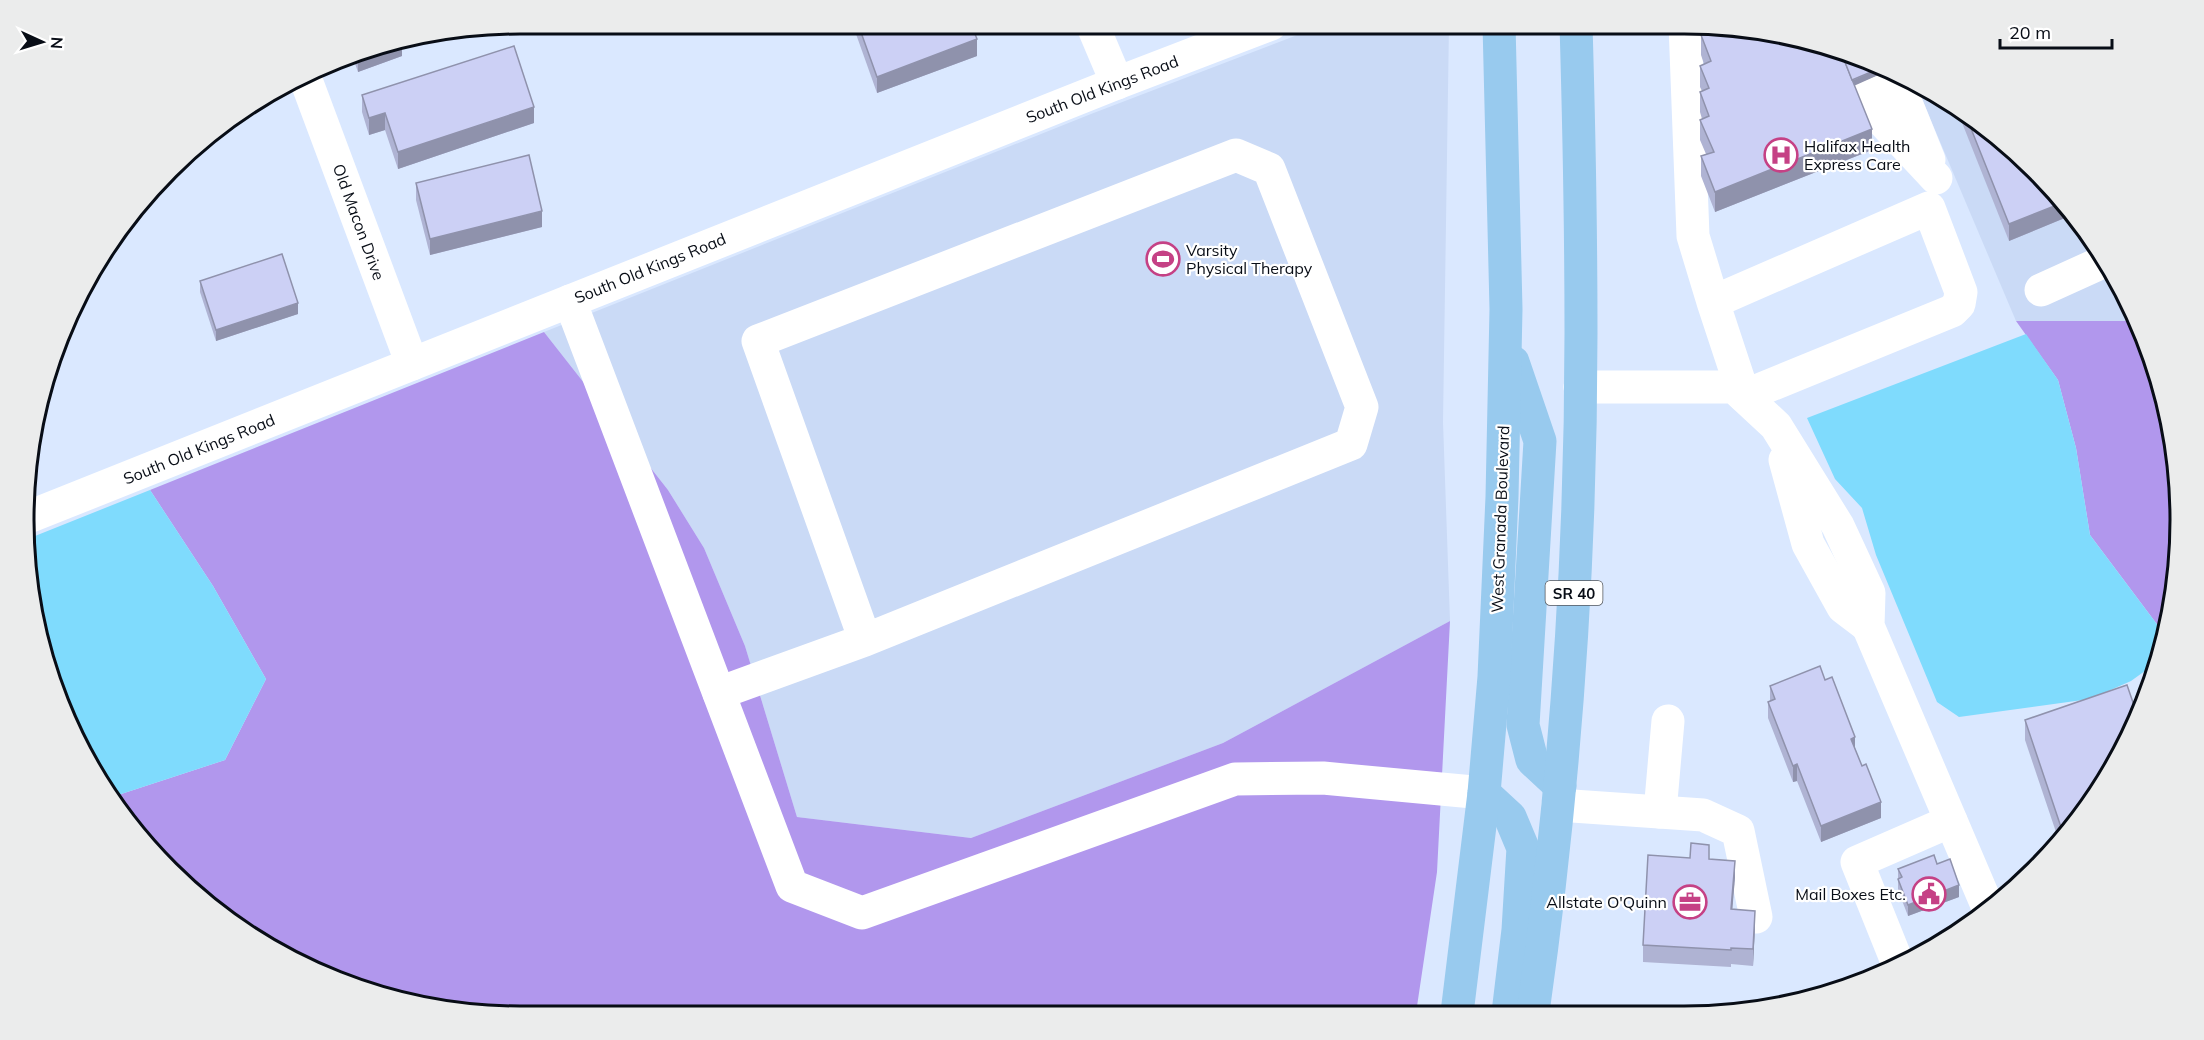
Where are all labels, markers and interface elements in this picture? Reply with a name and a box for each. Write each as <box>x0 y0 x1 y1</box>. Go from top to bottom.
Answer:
north arrow <box>12 12 72 72</box>
scale bar <box>2000 12 2112 50</box>
text: 20 m <box>2009 21 2051 44</box>
text: N <box>47 36 67 50</box>
street label: South Old Kings Road <box>1023 51 1181 127</box>
place label: Halifax Health Express Care <box>1804 136 1910 174</box>
hospital icon: Halifax Health Express Care <box>1763 137 1799 173</box>
street label: Old Macon Drive <box>329 161 389 283</box>
street label: South Old Kings Road <box>571 228 729 308</box>
place label: Varsity Physical Therapy <box>1186 240 1313 278</box>
sports icon: Varsity Physical Therapy <box>1145 241 1181 277</box>
street label: South Old Kings Road <box>120 409 278 489</box>
street label: West Granada Boulevard <box>1487 425 1513 613</box>
road number: SR 40 <box>1546 581 1602 605</box>
public building icon: Mail Boxes Etc. <box>1911 876 1947 912</box>
office icon: Allstate O'Quinn <box>1672 884 1708 920</box>
place label: Mail Boxes Etc. <box>1795 884 1906 904</box>
place label: Allstate O'Quinn <box>1546 892 1667 912</box>

